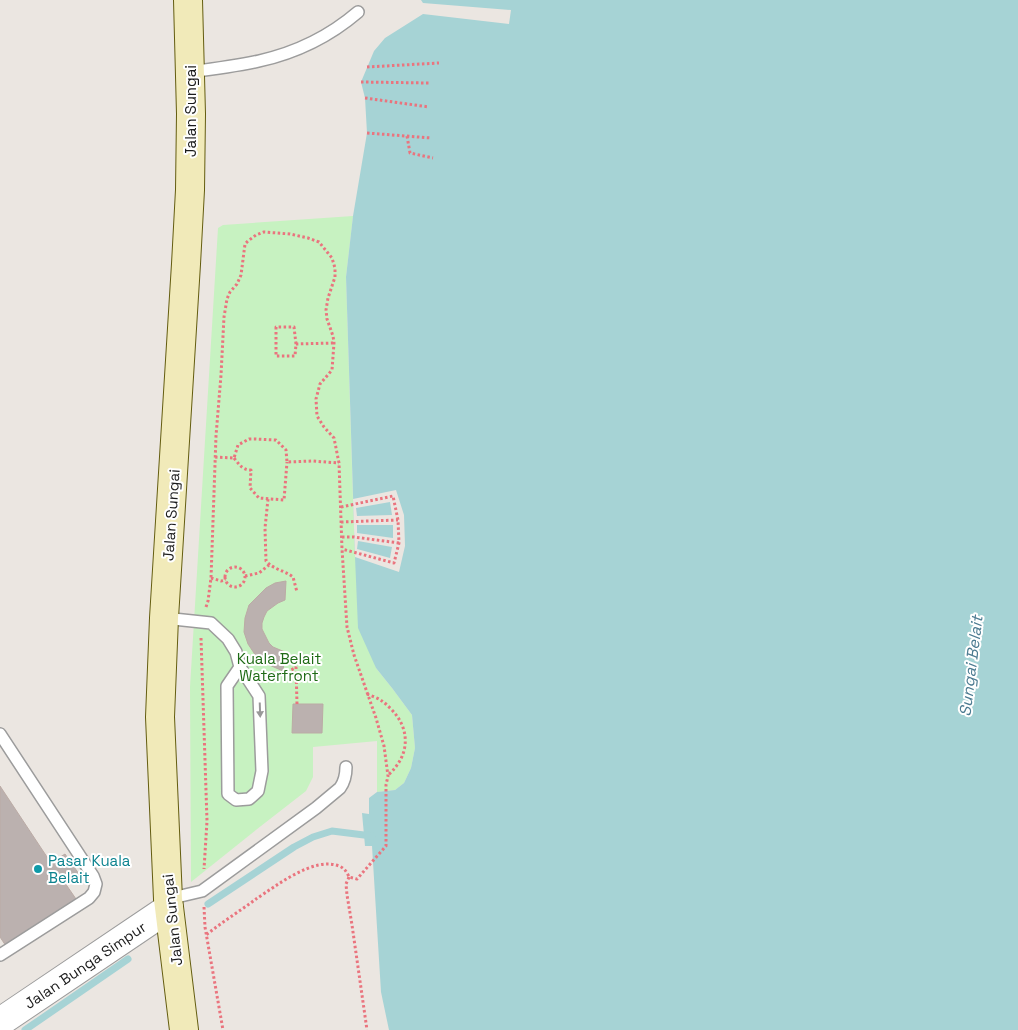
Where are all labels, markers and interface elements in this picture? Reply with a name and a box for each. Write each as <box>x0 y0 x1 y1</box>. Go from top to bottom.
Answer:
street label: Jalan Sungai <box>181 65 200 157</box>
street label: Jalan Sungai <box>158 468 184 562</box>
water label: Sungai Belait <box>954 613 988 718</box>
park label: Kuala Belait Waterfront <box>237 649 321 685</box>
one-way arrow <box>256 702 264 718</box>
place label: Pasar Kuala Belait <box>48 851 131 887</box>
marker: Pasar Kuala Belait <box>32 863 44 875</box>
street label: Jalan Sungai <box>158 873 186 967</box>
street label: Jalan Bunga Simpur <box>20 917 150 1013</box>

